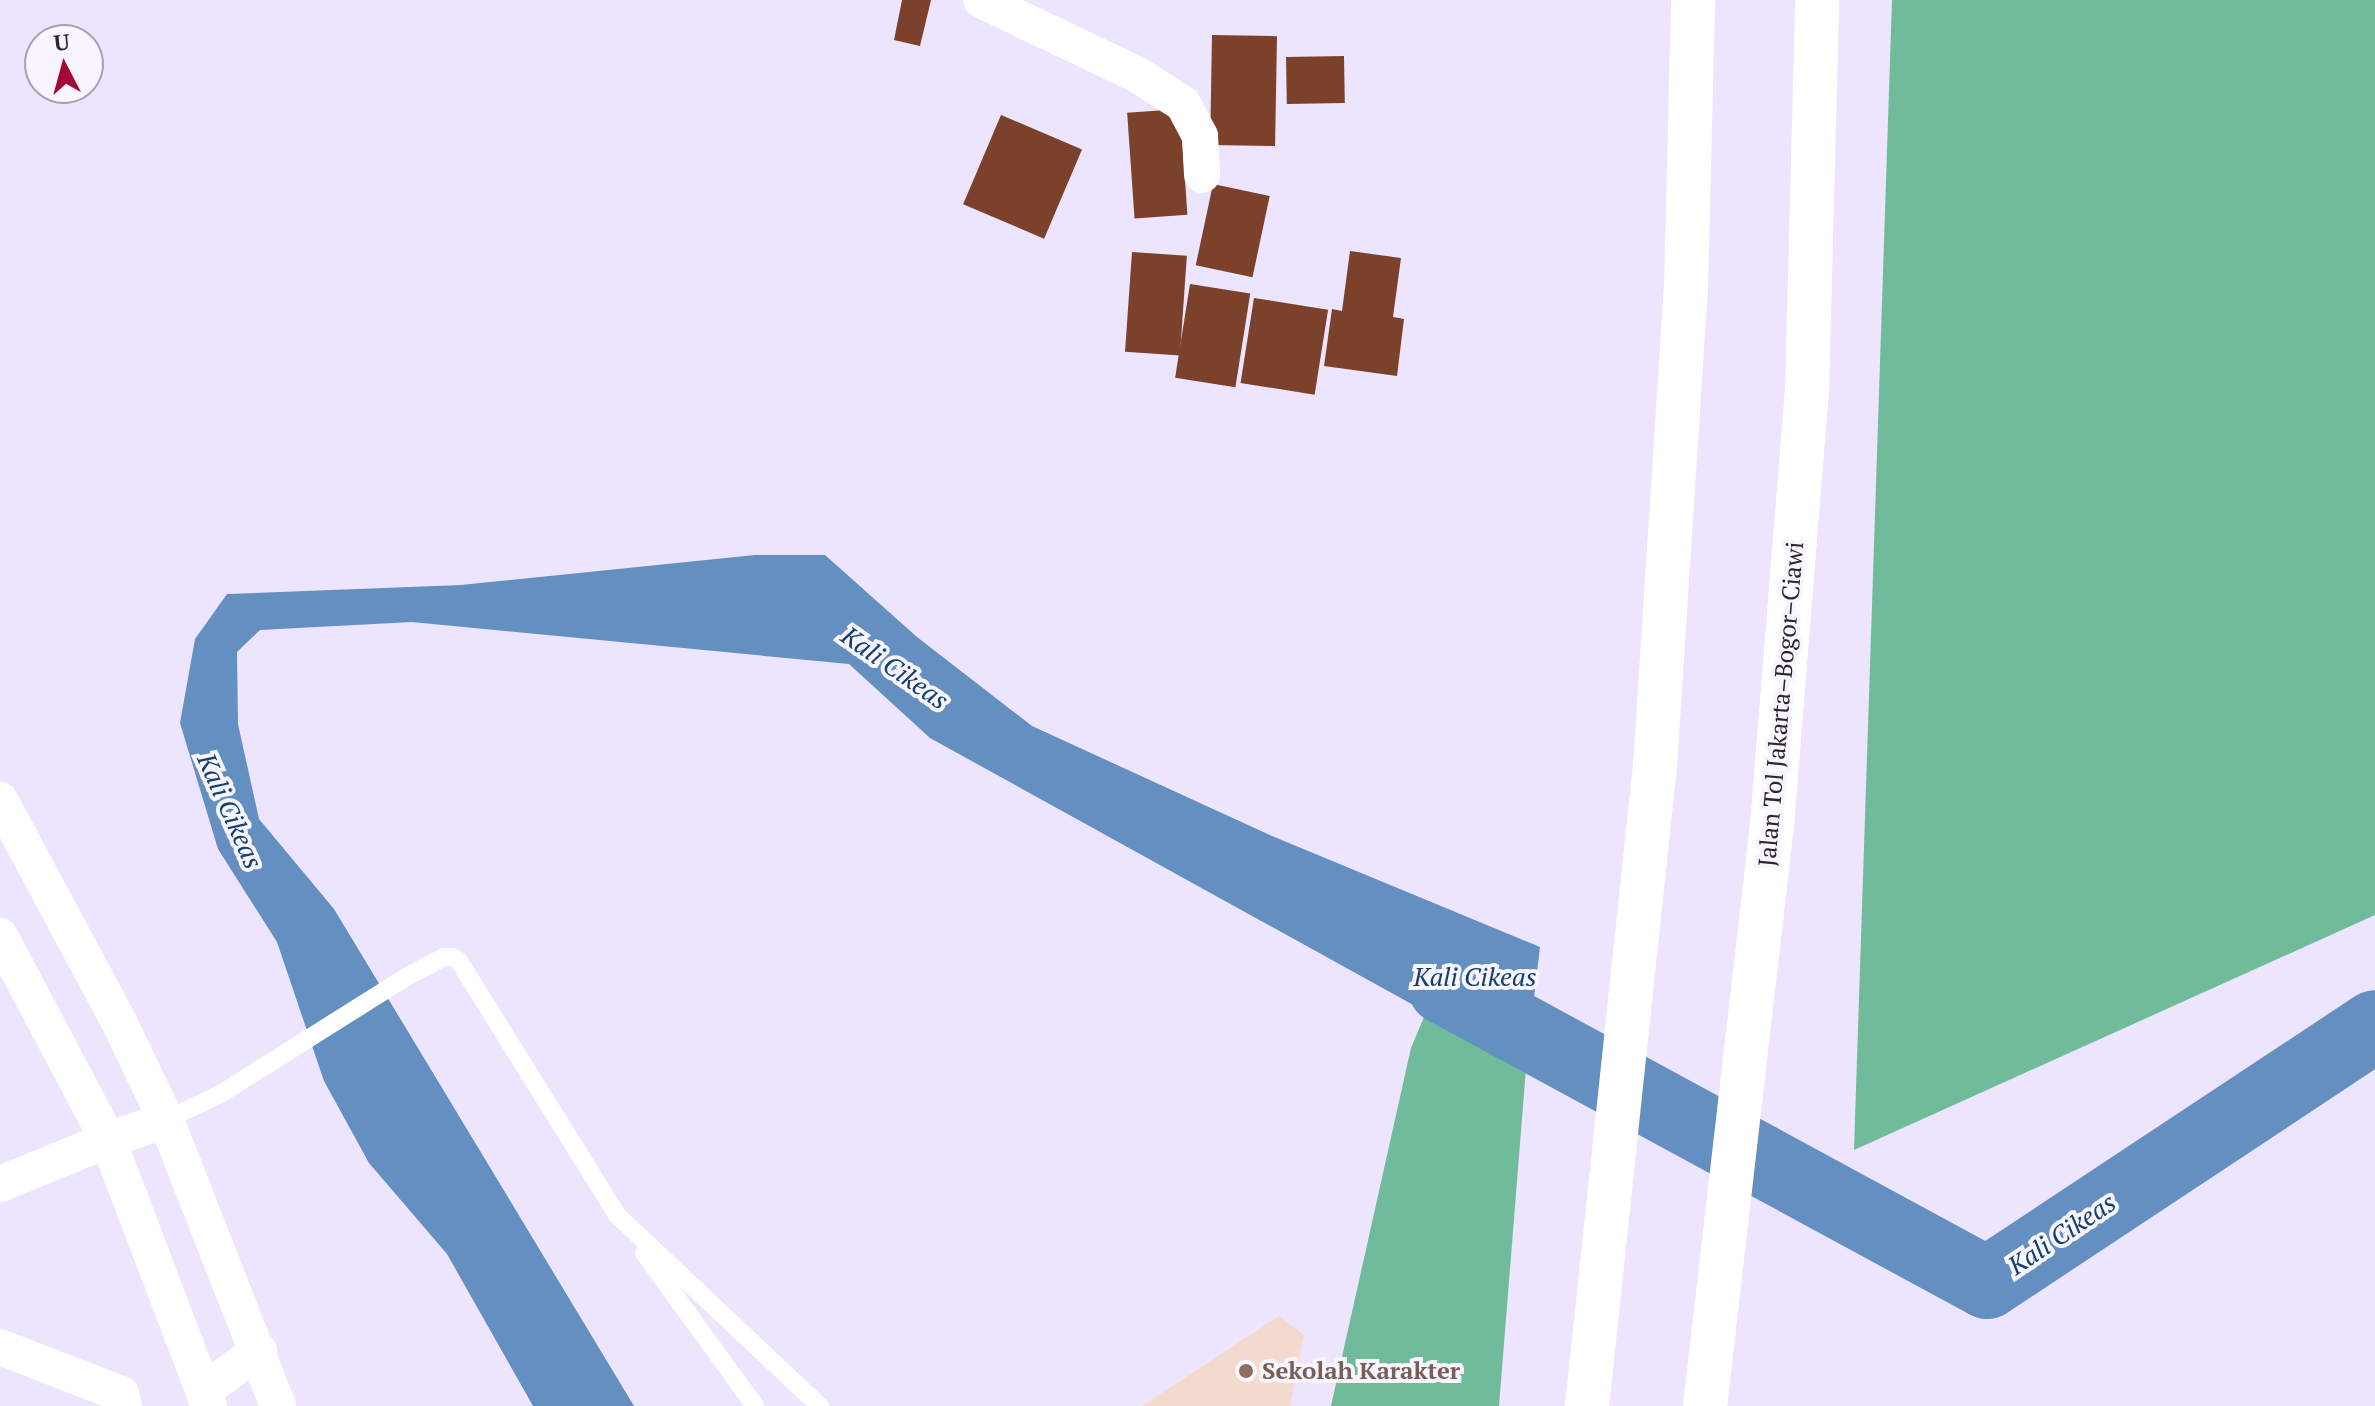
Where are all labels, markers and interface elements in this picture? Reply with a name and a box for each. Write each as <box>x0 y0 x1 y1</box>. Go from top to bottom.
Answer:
north arrow <box>24 24 104 104</box>
text: U <box>52 26 71 57</box>
street label: Jalan Tol Jakarta–Bogor–Ciawi <box>1752 540 1810 868</box>
water label: Kali Cikeas <box>836 620 954 716</box>
water label: Kali Cikeas <box>191 748 269 874</box>
water label: Kali Cikeas <box>1413 961 1537 993</box>
water label: Kali Cikeas <box>2002 1187 2122 1281</box>
place label: Sekolah Karakter <box>1262 1357 1460 1385</box>
marker: Sekolah Karakter <box>1237 1362 1255 1380</box>

